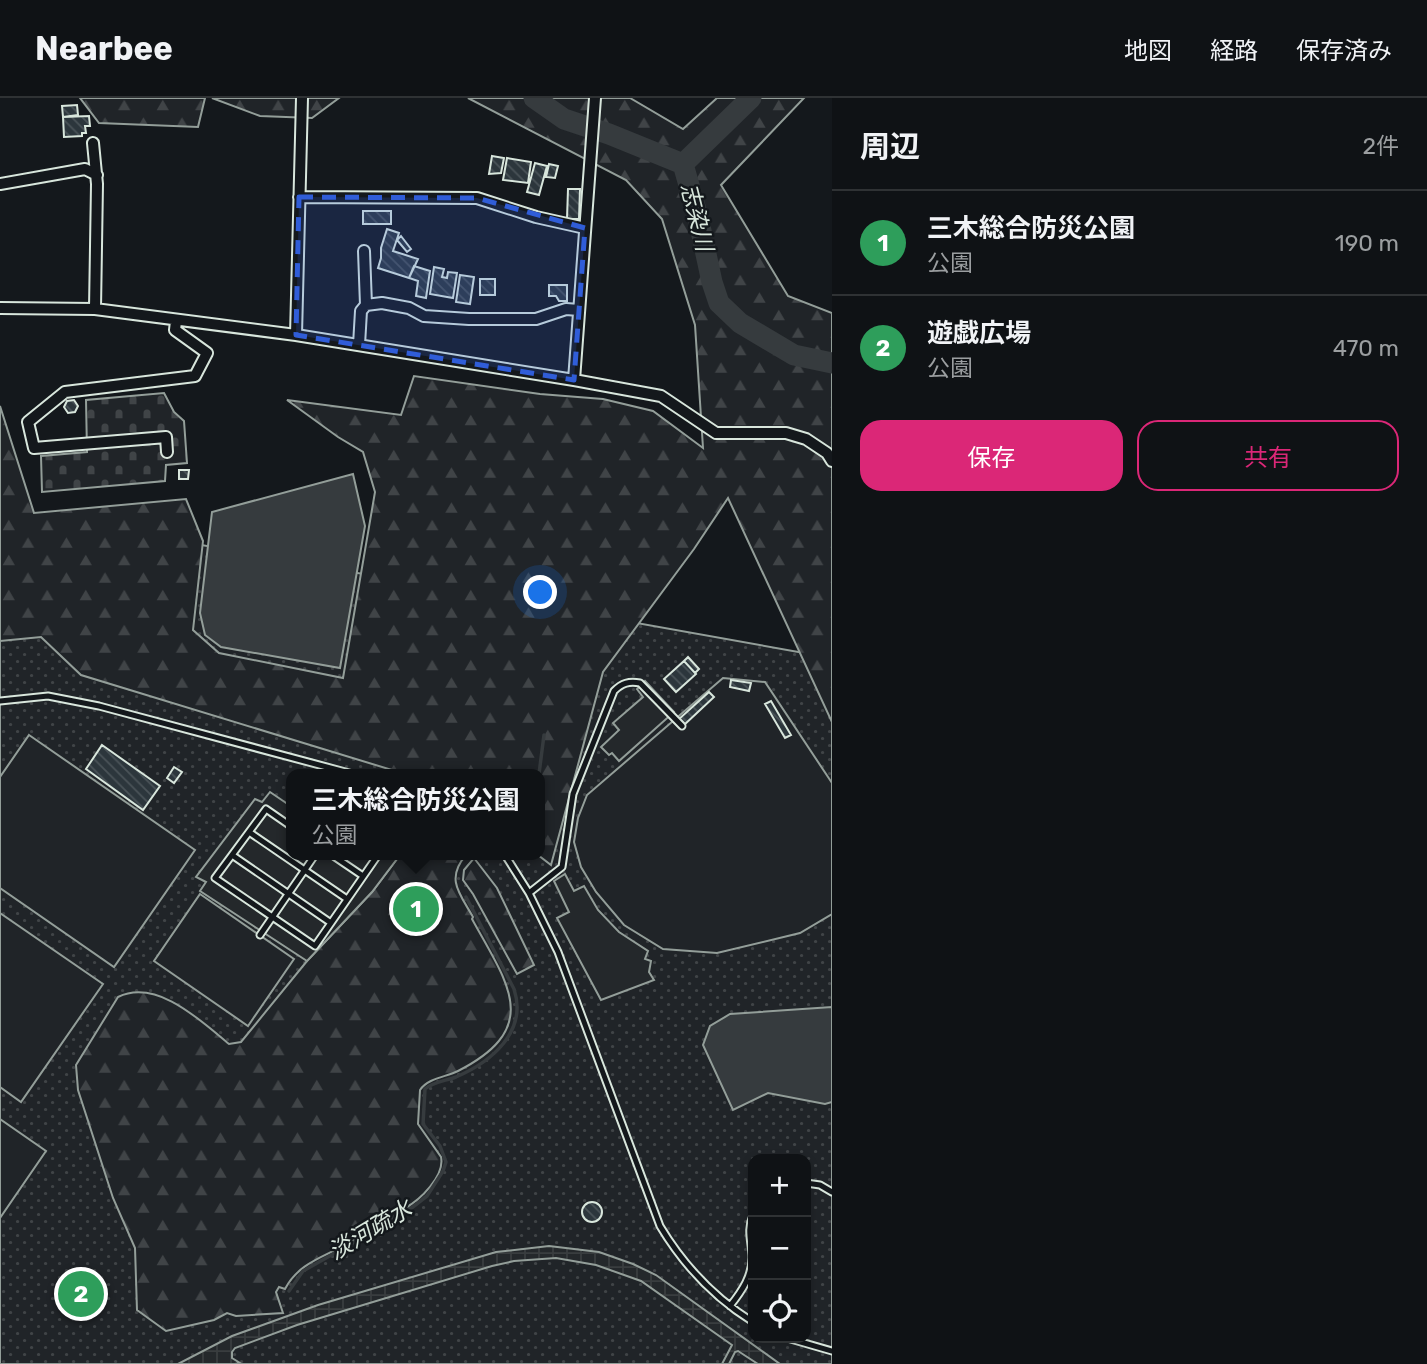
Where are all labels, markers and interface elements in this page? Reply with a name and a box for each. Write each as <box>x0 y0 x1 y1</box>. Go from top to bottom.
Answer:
text: Nearbee <box>35 29 173 68</box>
text: 地図 <box>1124 37 1172 65</box>
text: 経路 <box>1210 37 1258 65</box>
text: 保存済み <box>1296 37 1392 65</box>
text: 周辺 <box>860 129 920 165</box>
text: 2件 <box>1362 132 1399 160</box>
water label: 志染川 <box>675 180 720 257</box>
text: 三木総合防災公園 <box>927 213 1135 244</box>
text: 1 <box>877 229 889 257</box>
text: 190 m <box>1335 229 1399 257</box>
text: 公園 <box>927 249 973 277</box>
text: 遊戯広場 <box>927 318 1031 349</box>
text: 2 <box>876 334 890 362</box>
text: 470 m <box>1333 334 1399 362</box>
text: 公園 <box>927 354 973 382</box>
button: 保存 <box>860 420 1123 491</box>
button: 共有 <box>1137 420 1399 491</box>
your location <box>523 575 557 609</box>
popup <box>286 769 545 860</box>
text: 三木総合防災公園 <box>311 785 520 816</box>
text: 公園 <box>311 821 357 849</box>
pin: 1 <box>393 883 439 935</box>
map controls <box>748 1154 811 1343</box>
button: + <box>748 1154 811 1217</box>
water label: 淡河疏水 <box>323 1193 419 1266</box>
button: − <box>748 1217 811 1280</box>
pin: 2 <box>58 1268 104 1320</box>
button: locate <box>748 1280 811 1343</box>

